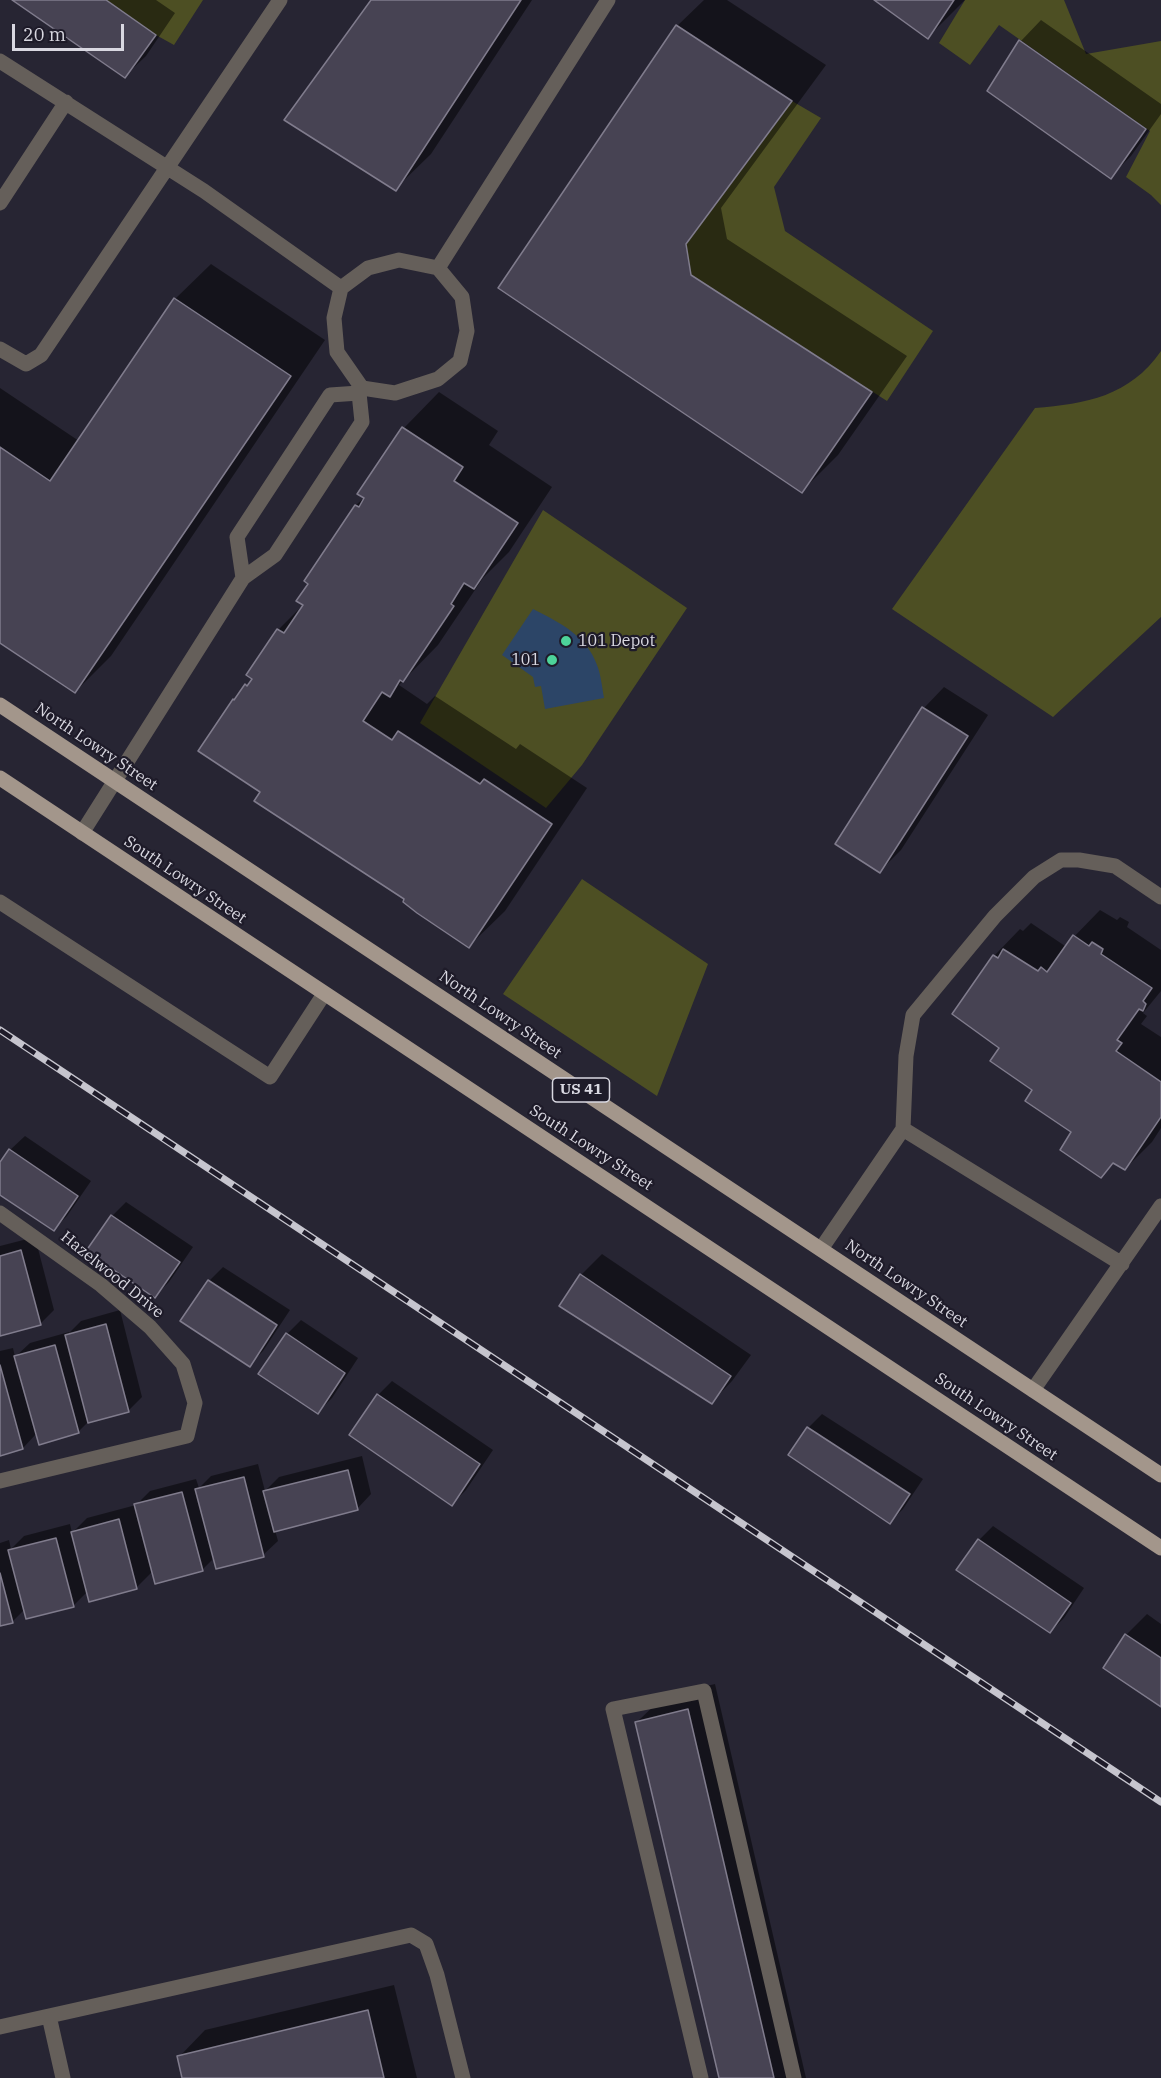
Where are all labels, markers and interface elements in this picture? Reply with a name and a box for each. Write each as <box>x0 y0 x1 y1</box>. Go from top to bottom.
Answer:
scale bar <box>15 12 128 50</box>
text: 20 m <box>23 23 66 46</box>
place label: 101 Depot <box>578 631 655 651</box>
marker: 101 Depot <box>559 634 573 648</box>
place label: 101 <box>511 650 540 670</box>
marker: 101 <box>545 653 559 667</box>
street label: North Lowry Street <box>31 699 161 795</box>
street label: South Lowry Street <box>120 832 250 928</box>
street label: North Lowry Street <box>435 967 565 1063</box>
road number: US 41 <box>552 1078 610 1102</box>
street label: South Lowry Street <box>526 1101 656 1195</box>
street label: Hazelwood Drive <box>57 1228 167 1322</box>
street label: North Lowry Street <box>841 1236 971 1332</box>
street label: South Lowry Street <box>931 1369 1061 1465</box>

